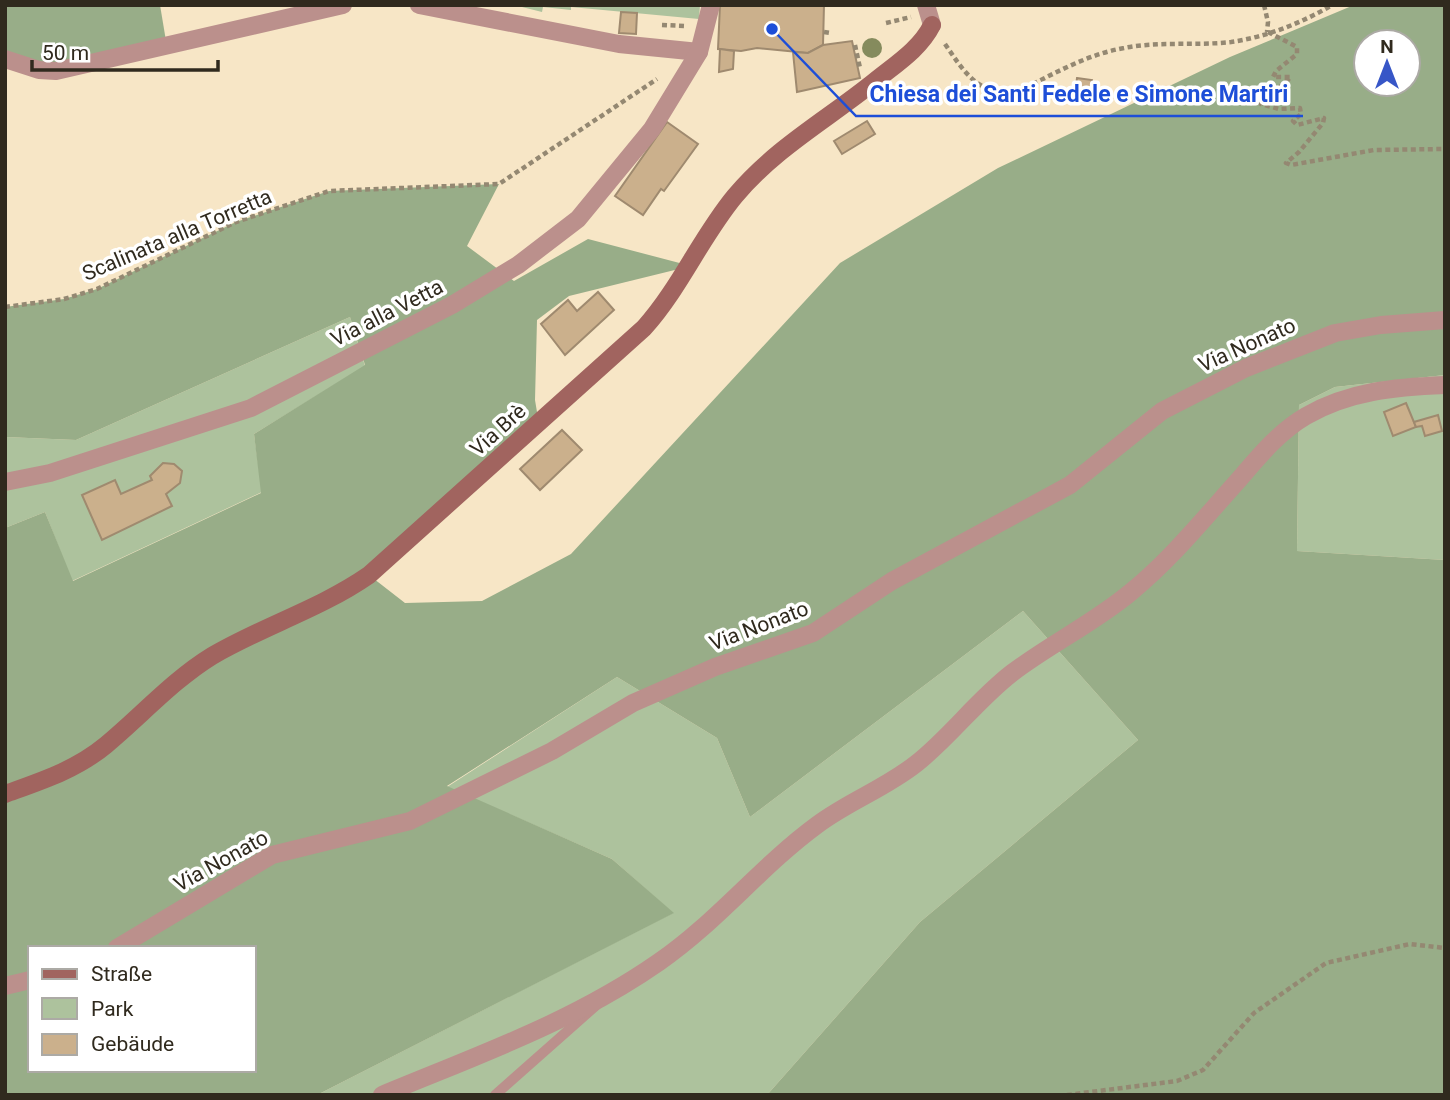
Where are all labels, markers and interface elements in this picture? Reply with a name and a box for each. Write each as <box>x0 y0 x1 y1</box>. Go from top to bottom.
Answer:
scale bar <box>32 28 217 72</box>
north arrow <box>1352 28 1422 98</box>
text: N <box>1380 35 1394 58</box>
text: 50 m <box>42 41 89 65</box>
callout: Chiesa dei Santi Fedele e Simone Martiri <box>856 72 1303 116</box>
text: Chiesa dei Santi Fedele e Simone Martiri <box>870 81 1288 108</box>
street label: Scalinata alla Torretta <box>79 184 275 286</box>
street label: Via alla Vetta <box>327 274 447 352</box>
street label: Via Nonato <box>1195 313 1299 377</box>
street label: Via Brè <box>465 399 531 461</box>
street label: Via Nonato <box>706 596 812 656</box>
street label: Via Nonato <box>170 825 272 897</box>
legend <box>28 946 256 1072</box>
text: Straße <box>91 962 152 986</box>
text: Park <box>91 997 134 1021</box>
text: Gebäude <box>91 1032 174 1056</box>

